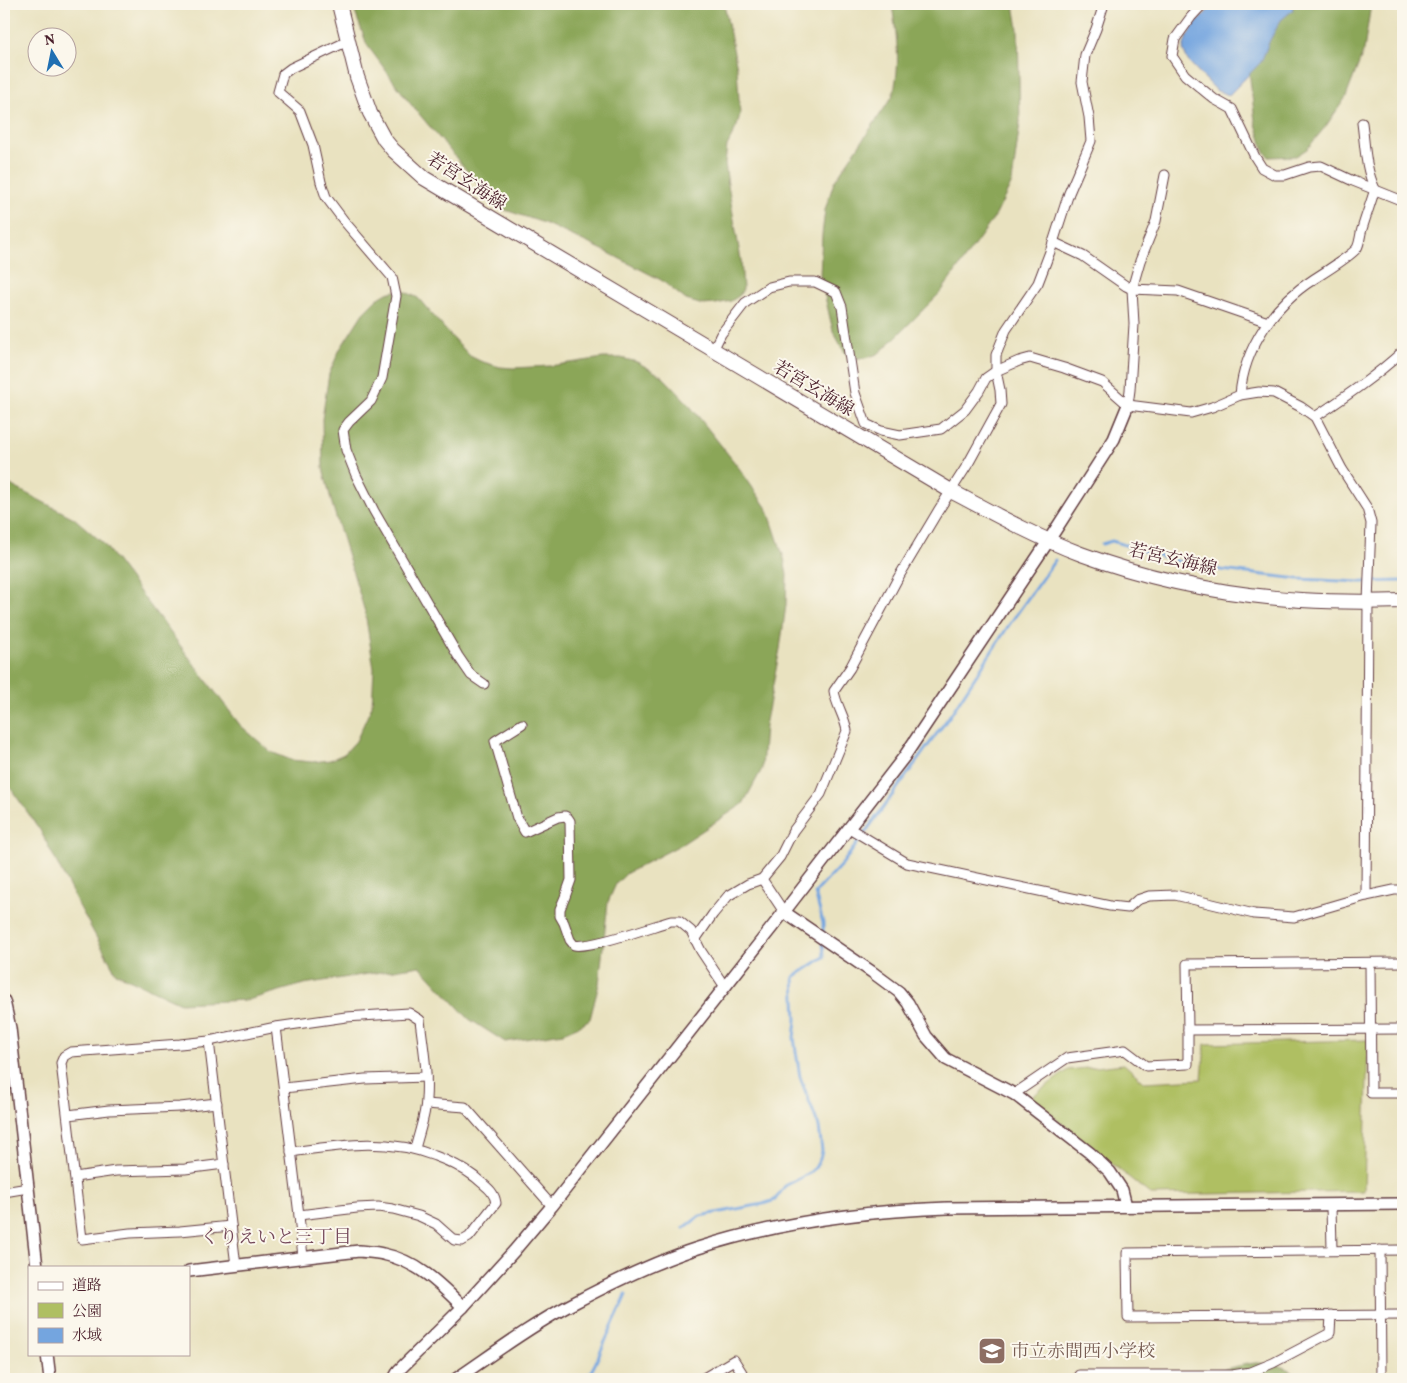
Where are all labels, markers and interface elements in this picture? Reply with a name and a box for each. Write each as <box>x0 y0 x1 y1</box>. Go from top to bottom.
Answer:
north arrow <box>28 28 78 78</box>
text: N <box>43 30 57 51</box>
street label: 若宮玄海線 <box>422 147 511 217</box>
street label: 若宮玄海線 <box>768 355 858 423</box>
street label: 若宮玄海線 <box>1126 538 1219 583</box>
district label: くりえいと三丁目 <box>200 1225 352 1251</box>
legend <box>28 1266 190 1356</box>
text: 道路 <box>72 1276 102 1297</box>
text: 公園 <box>72 1302 102 1323</box>
text: 水域 <box>72 1326 102 1347</box>
school or university icon: 市立赤間西小学校 <box>977 1336 1007 1366</box>
place label: 市立赤間西小学校 <box>1011 1340 1155 1365</box>

